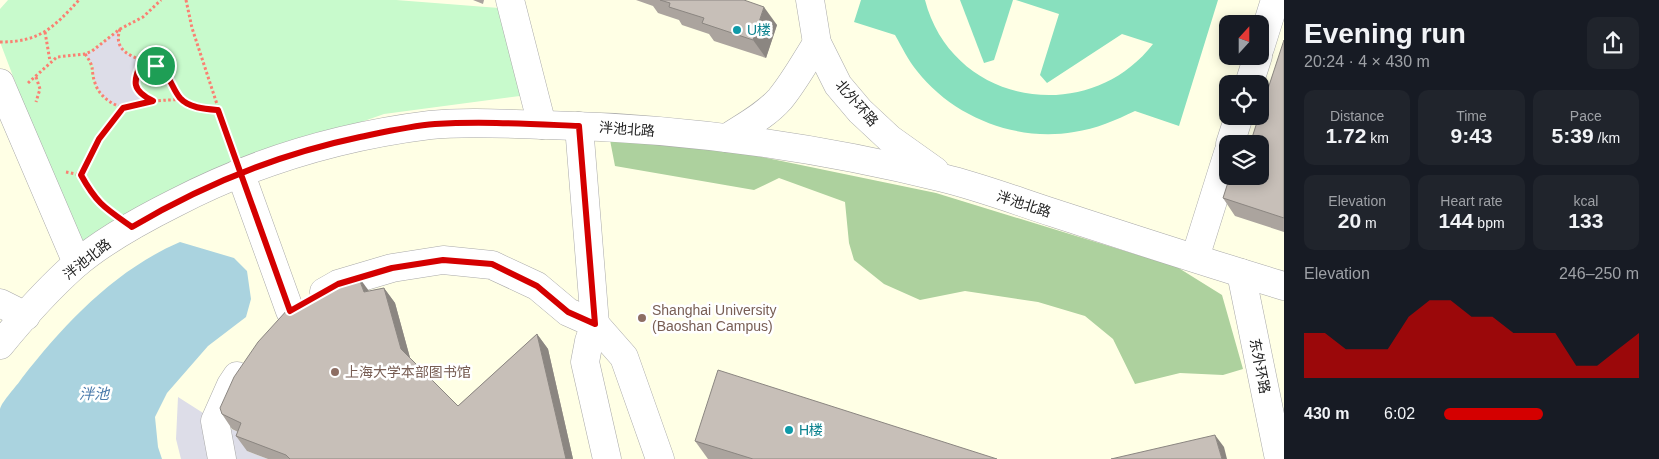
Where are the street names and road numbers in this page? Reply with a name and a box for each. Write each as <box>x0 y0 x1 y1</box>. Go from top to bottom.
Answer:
street label: 北外环路 <box>833 77 881 129</box>
street label: 泮池北路 <box>599 119 655 139</box>
street label: 泮池北路 <box>995 188 1053 220</box>
street label: 泮池北路 <box>60 235 114 283</box>
street label: 东外环路 <box>1247 337 1273 395</box>

